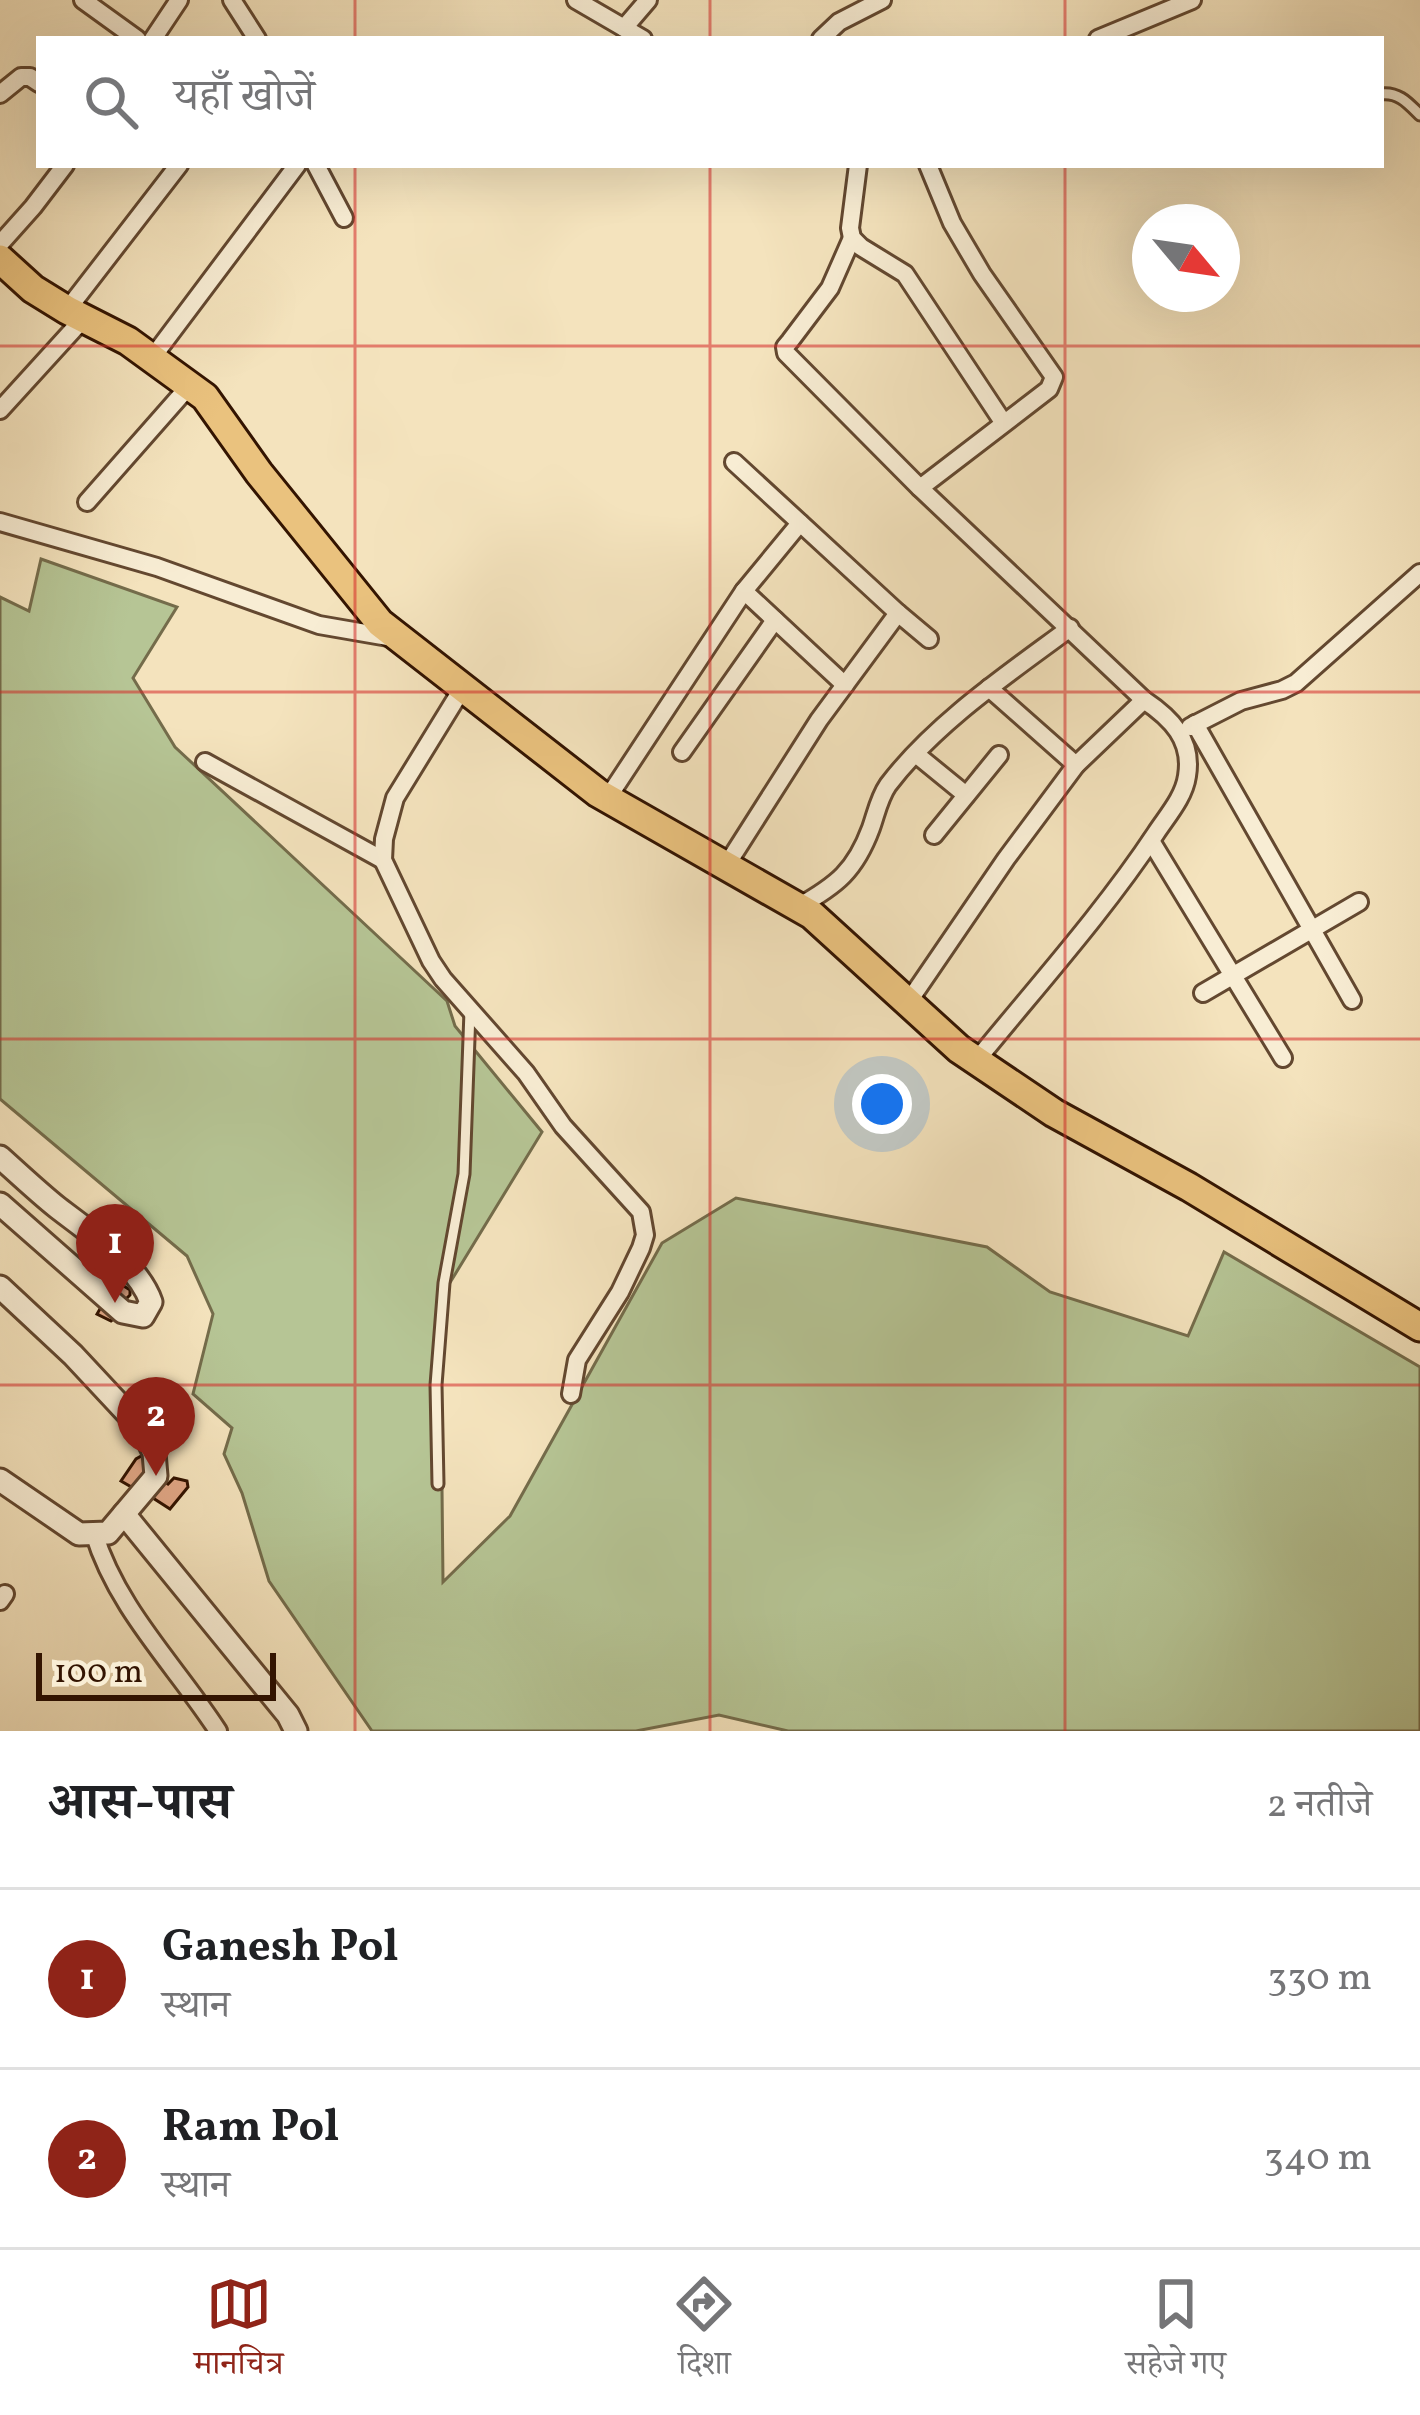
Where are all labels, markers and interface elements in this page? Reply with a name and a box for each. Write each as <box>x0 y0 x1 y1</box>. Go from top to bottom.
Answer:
search box <box>36 36 1384 168</box>
text: यहाँ खोजें <box>174 67 315 130</box>
icon: search <box>78 69 144 135</box>
north arrow <box>1132 204 1240 312</box>
your location <box>852 1074 912 1134</box>
pin: 1 <box>76 1204 154 1303</box>
pin: 2 <box>117 1377 195 1476</box>
scale bar <box>36 1647 276 1700</box>
text: 100 m <box>54 1651 143 1697</box>
text: आस-पास <box>48 1769 232 1840</box>
text: 2 नतीजे <box>1267 1779 1372 1833</box>
text: Ganesh Pol <box>162 1917 398 1980</box>
text: 1 <box>79 1952 95 2006</box>
text: 330 m <box>1267 1952 1372 2006</box>
text: स्थान <box>162 1980 230 2034</box>
text: Ram Pol <box>162 2097 339 2160</box>
text: 2 <box>77 2132 97 2186</box>
text: 340 m <box>1264 2132 1372 2186</box>
text: स्थान <box>162 2160 230 2214</box>
tab: मानचित्र <box>194 2271 283 2395</box>
tab: दिशा <box>671 2271 737 2395</box>
tab: सहेजे गए <box>1126 2271 1226 2395</box>

